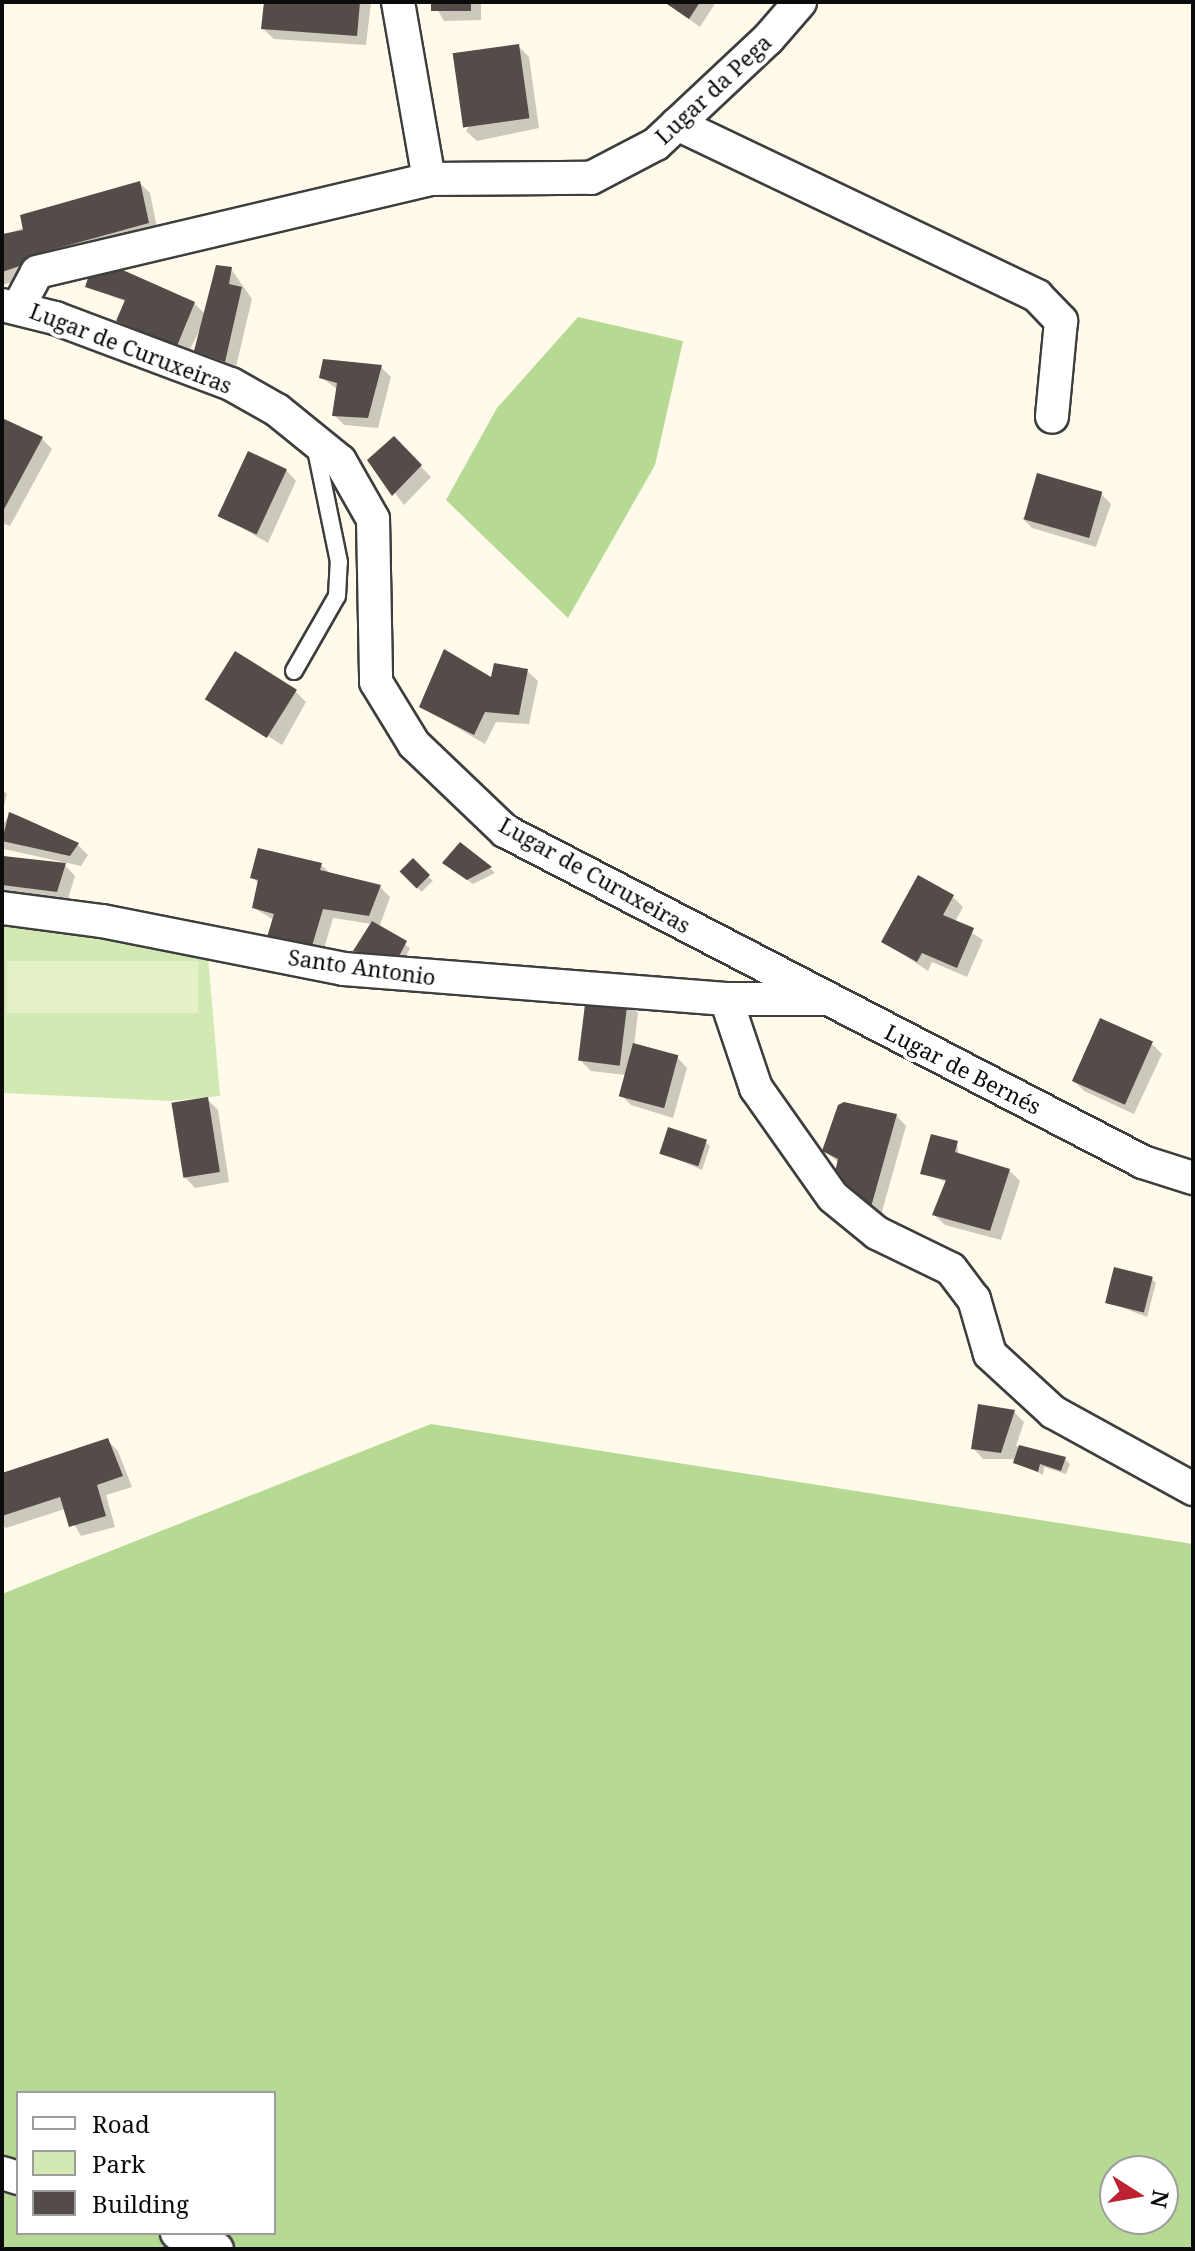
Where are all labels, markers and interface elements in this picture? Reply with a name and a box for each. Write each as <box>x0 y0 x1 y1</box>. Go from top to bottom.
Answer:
street label: Lugar da Pega <box>650 29 776 149</box>
street label: Lugar de Curuxeiras <box>26 297 236 399</box>
street label: Lugar de Curuxeiras <box>495 811 695 939</box>
street label: Santo Antonio <box>287 944 437 990</box>
street label: Lugar de Bernés <box>881 1018 1045 1120</box>
legend <box>16 2091 276 2235</box>
text: Road <box>92 2107 150 2140</box>
text: Park <box>92 2147 145 2180</box>
north arrow <box>1099 2155 1179 2235</box>
text: Building <box>92 2187 189 2220</box>
text: N <box>1144 2188 1177 2211</box>

